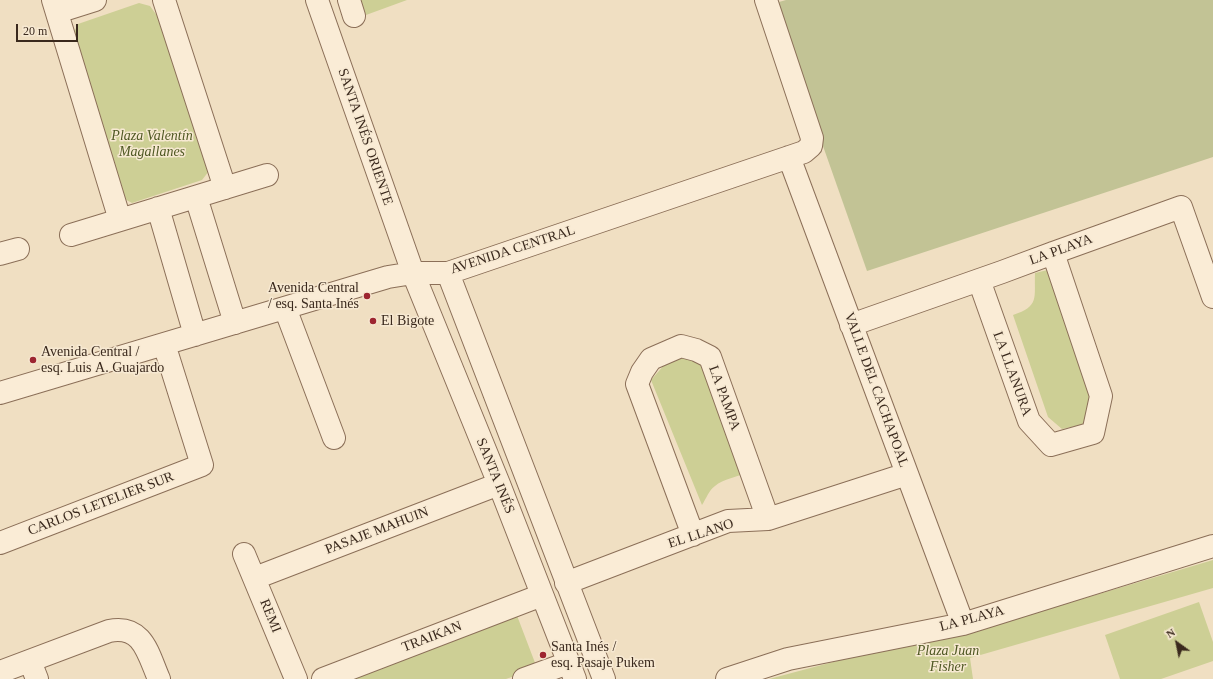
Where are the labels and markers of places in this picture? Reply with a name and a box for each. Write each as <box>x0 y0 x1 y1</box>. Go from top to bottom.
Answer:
place label: Avenida Central / esq. Santa Inés <box>268 280 359 312</box>
marker: Avenida Central / esq. Santa Inés <box>362 291 372 301</box>
place label: El Bigote <box>381 313 434 329</box>
marker: El Bigote <box>368 316 378 326</box>
place label: Avenida Central / esq. Luis A. Guajardo <box>41 344 164 376</box>
marker: Avenida Central / esq. Luis A. Guajardo <box>28 355 38 365</box>
place label: Santa Inés / esq. Pasaje Pukem <box>551 639 655 672</box>
marker: Santa Inés / esq. Pasaje Pukem <box>538 650 548 660</box>

